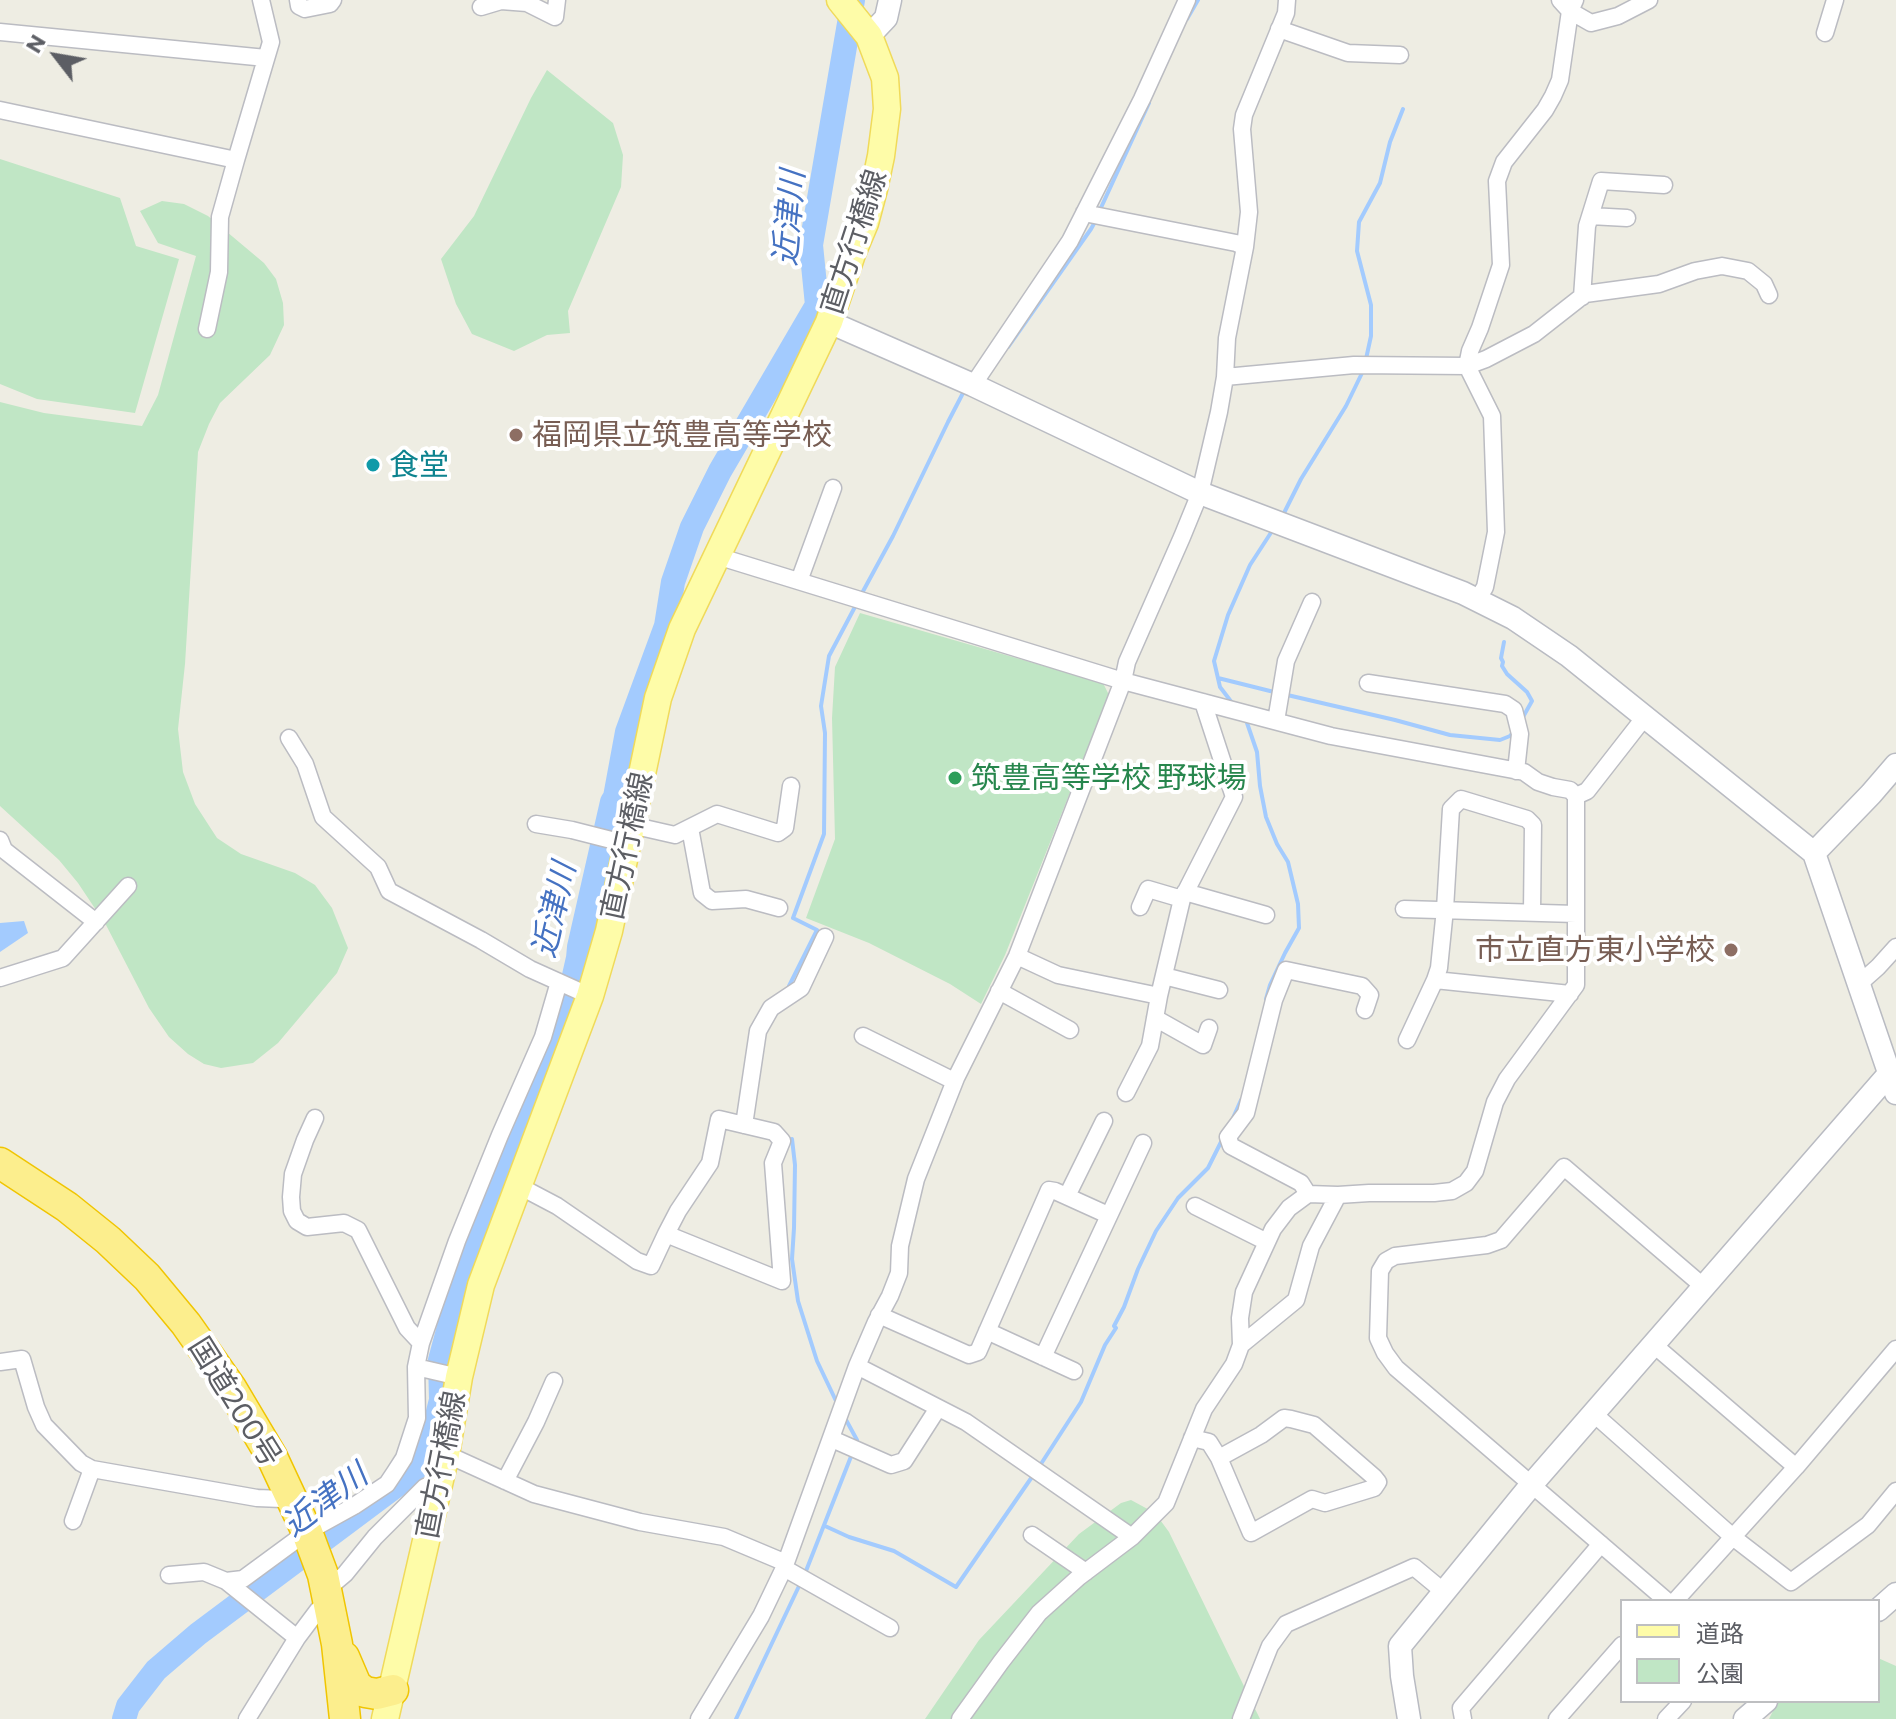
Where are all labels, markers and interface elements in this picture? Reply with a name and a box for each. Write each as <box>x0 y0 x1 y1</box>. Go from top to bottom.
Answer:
north arrow <box>16 16 96 96</box>
text: N <box>19 29 51 57</box>
street label: 直方行橋線 <box>814 165 894 319</box>
water label: 近津川 <box>766 169 812 267</box>
place label: 福岡県立筑豊高等学校 <box>532 417 832 453</box>
marker: 福岡県立筑豊高等学校 <box>507 426 525 444</box>
place label: 食堂 <box>389 447 449 483</box>
marker: 食堂 <box>364 456 382 474</box>
place label: 筑豊高等学校 野球場 <box>971 760 1247 796</box>
street label: 直方行橋線 <box>594 769 660 923</box>
marker: 筑豊高等学校 野球場 <box>946 769 964 787</box>
water label: 近津川 <box>524 859 584 961</box>
place label: 市立直方東小学校 <box>1475 932 1715 968</box>
marker: 市立直方東小学校 <box>1722 941 1740 959</box>
street label: 国道200号 <box>181 1331 289 1473</box>
street label: 直方行橋線 <box>409 1388 473 1542</box>
water label: 近津川 <box>275 1456 375 1544</box>
legend <box>1620 1599 1880 1703</box>
text: 道路 <box>1696 1618 1744 1647</box>
text: 公園 <box>1696 1658 1744 1687</box>

